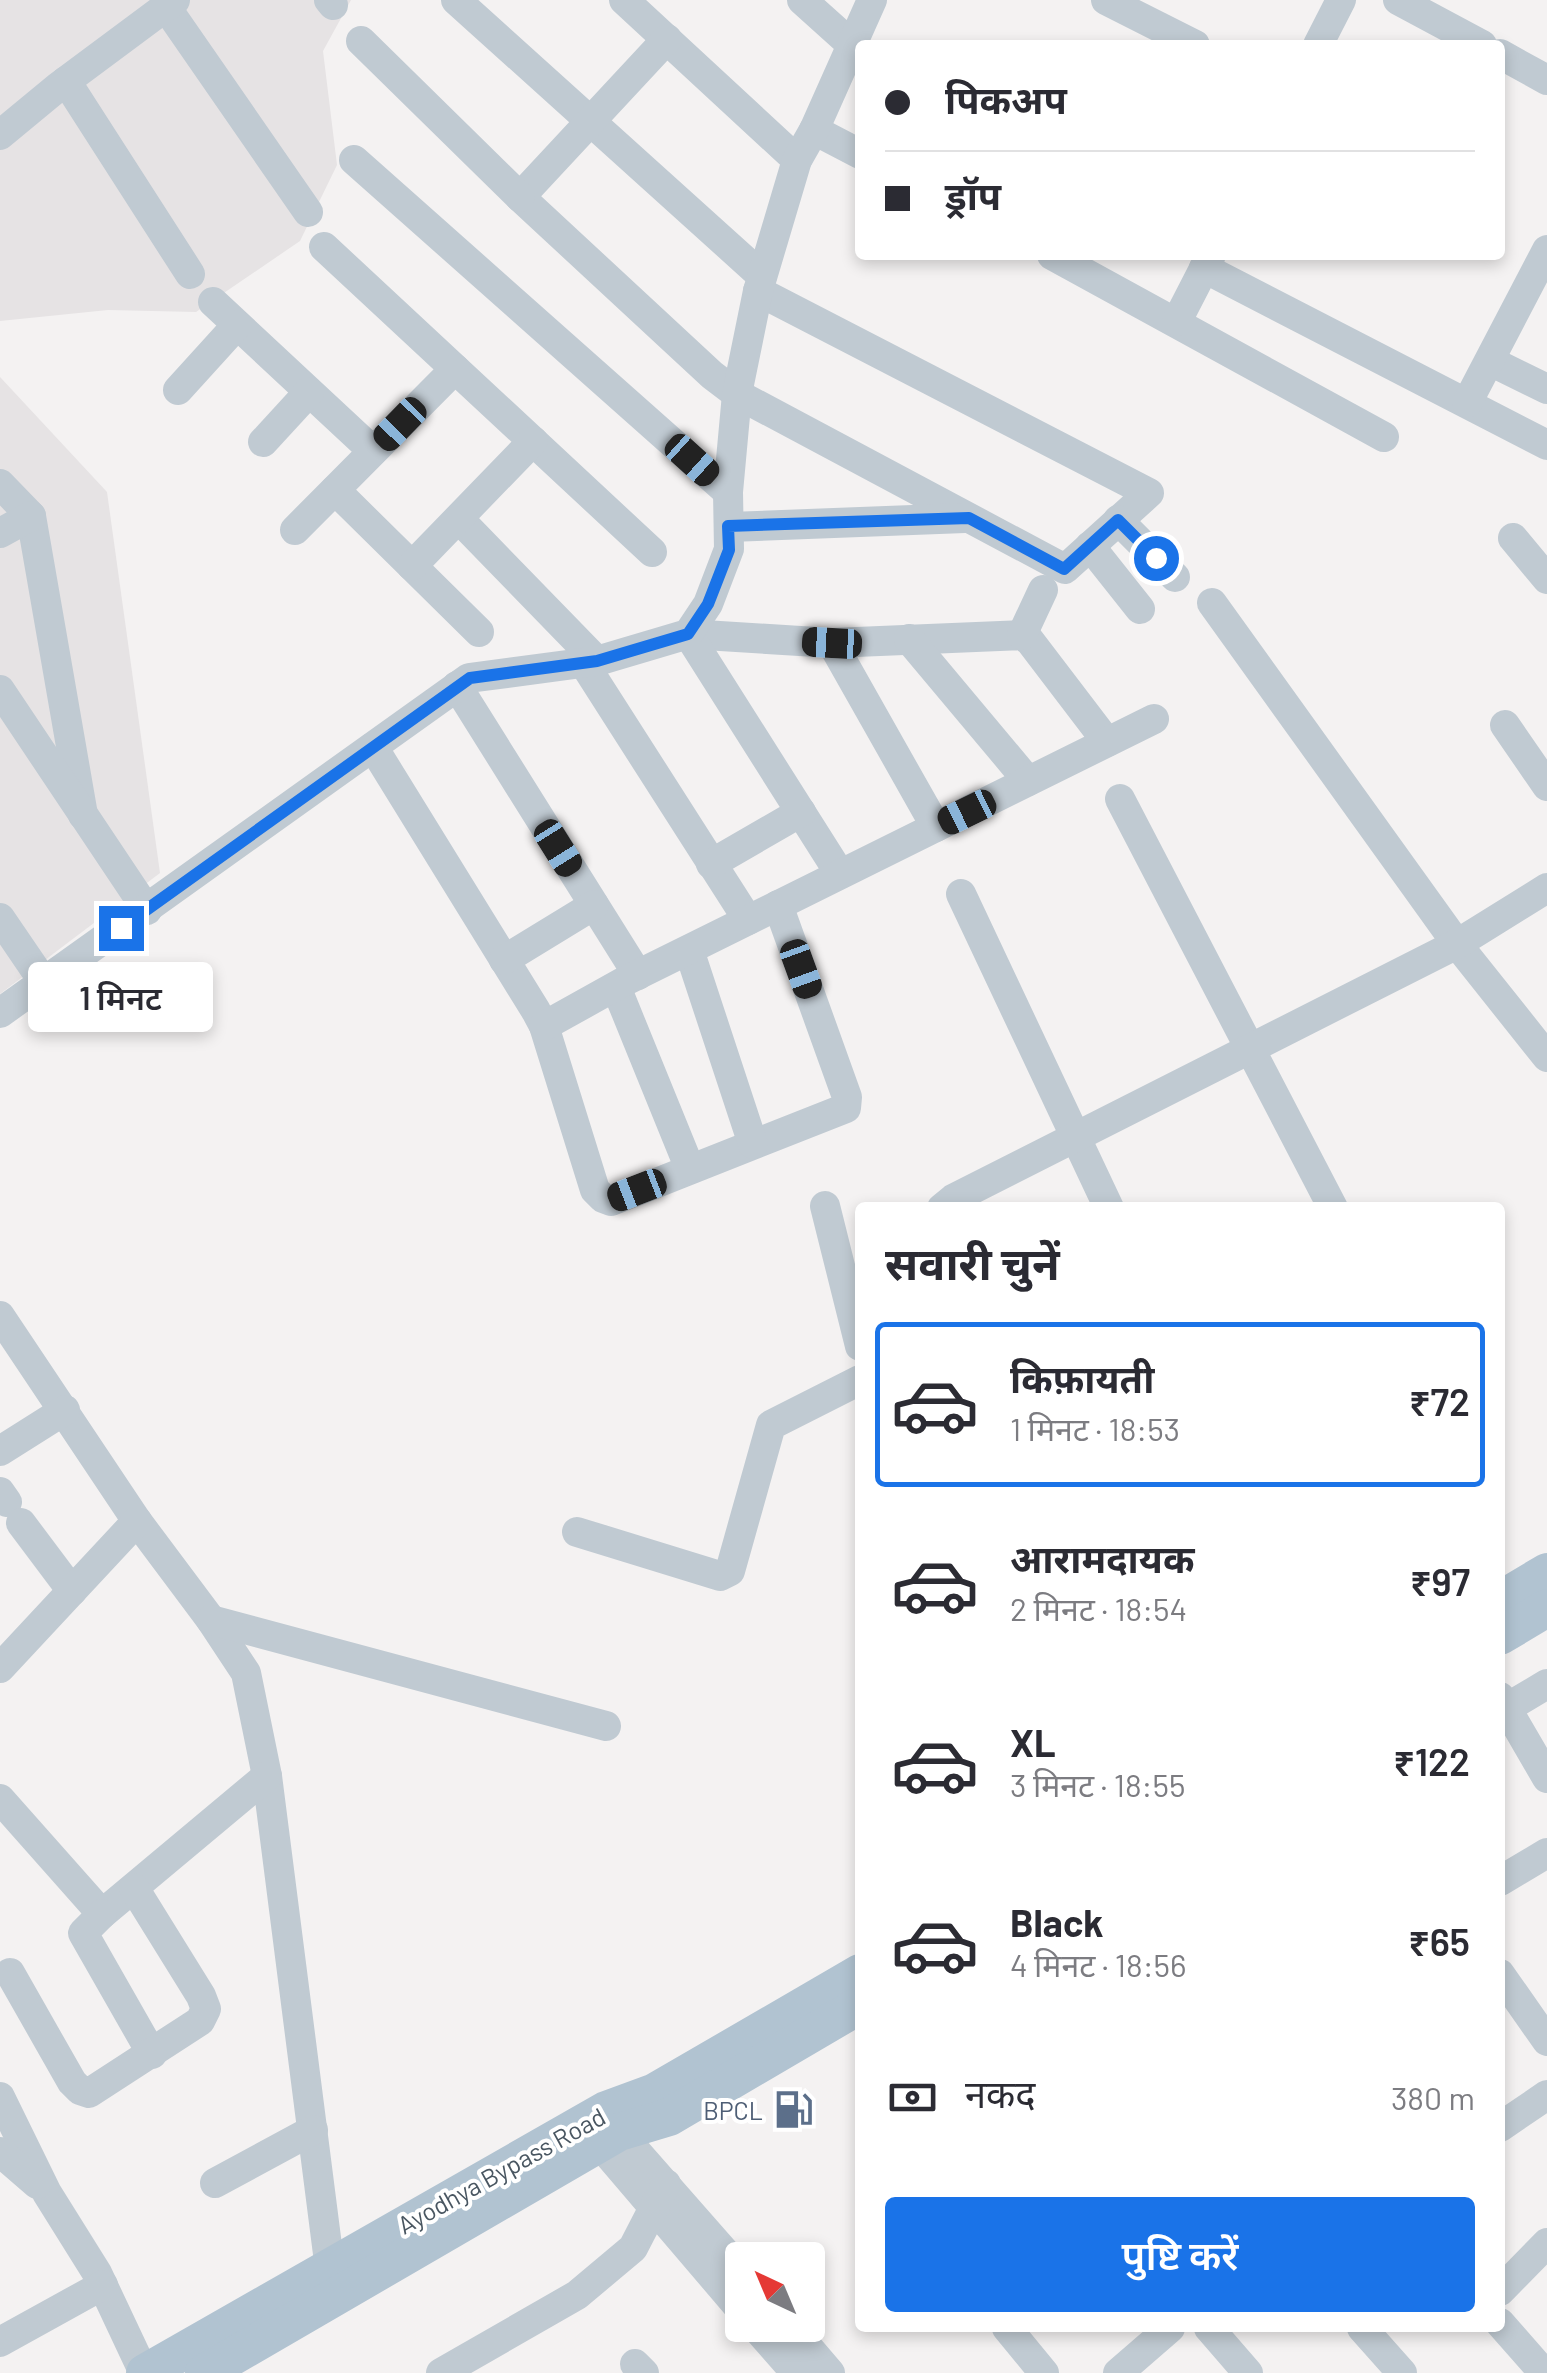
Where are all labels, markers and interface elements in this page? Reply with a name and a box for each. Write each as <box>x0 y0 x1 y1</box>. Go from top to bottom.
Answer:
text: पिकअप <box>945 76 1067 122</box>
text: ड्रॉप <box>945 172 1001 218</box>
car <box>368 392 432 456</box>
car <box>660 429 724 491</box>
route start <box>1134 536 1179 581</box>
car <box>801 626 863 660</box>
car <box>933 785 1001 839</box>
car <box>529 815 587 881</box>
route end <box>99 906 144 951</box>
car <box>777 936 825 1002</box>
callout: 1 मिनट <box>28 963 214 1033</box>
text: 1 मिनट <box>79 978 162 1016</box>
car <box>604 1165 670 1215</box>
text: सवारी चुनें <box>885 1235 1060 1289</box>
text: किफ़ायती <box>1010 1355 1154 1401</box>
icon: car <box>890 1360 980 1450</box>
text: ₹72 <box>1409 1378 1470 1424</box>
text: 1 मिनट · 18:53 <box>1010 1409 1180 1447</box>
text: आरामदायक <box>1010 1535 1194 1581</box>
icon: car <box>890 1540 980 1630</box>
text: ₹97 <box>1410 1558 1470 1604</box>
text: 2 मिनट · 18:54 <box>1010 1589 1187 1627</box>
text: XL <box>1010 1719 1056 1765</box>
icon: car <box>890 1720 980 1810</box>
text: ₹122 <box>1393 1738 1470 1784</box>
text: 3 मिनट · 18:55 <box>1010 1765 1185 1803</box>
text: Black <box>1010 1899 1104 1945</box>
icon: car <box>890 1900 980 1990</box>
text: ₹65 <box>1408 1918 1470 1964</box>
text: 4 मिनट · 18:56 <box>1010 1945 1187 1983</box>
icon: cash <box>885 2070 940 2125</box>
text: नकद <box>965 2070 1035 2116</box>
text: 380 m <box>1391 2078 1475 2116</box>
fuel station icon: BPCL <box>772 2089 814 2131</box>
place label: BPCL <box>703 2095 763 2125</box>
street label: Ayodhya Bypass Road <box>392 2100 610 2240</box>
button: पुष्टि करें <box>885 2197 1475 2312</box>
north arrow <box>725 2242 825 2342</box>
map controls <box>725 2242 825 2342</box>

